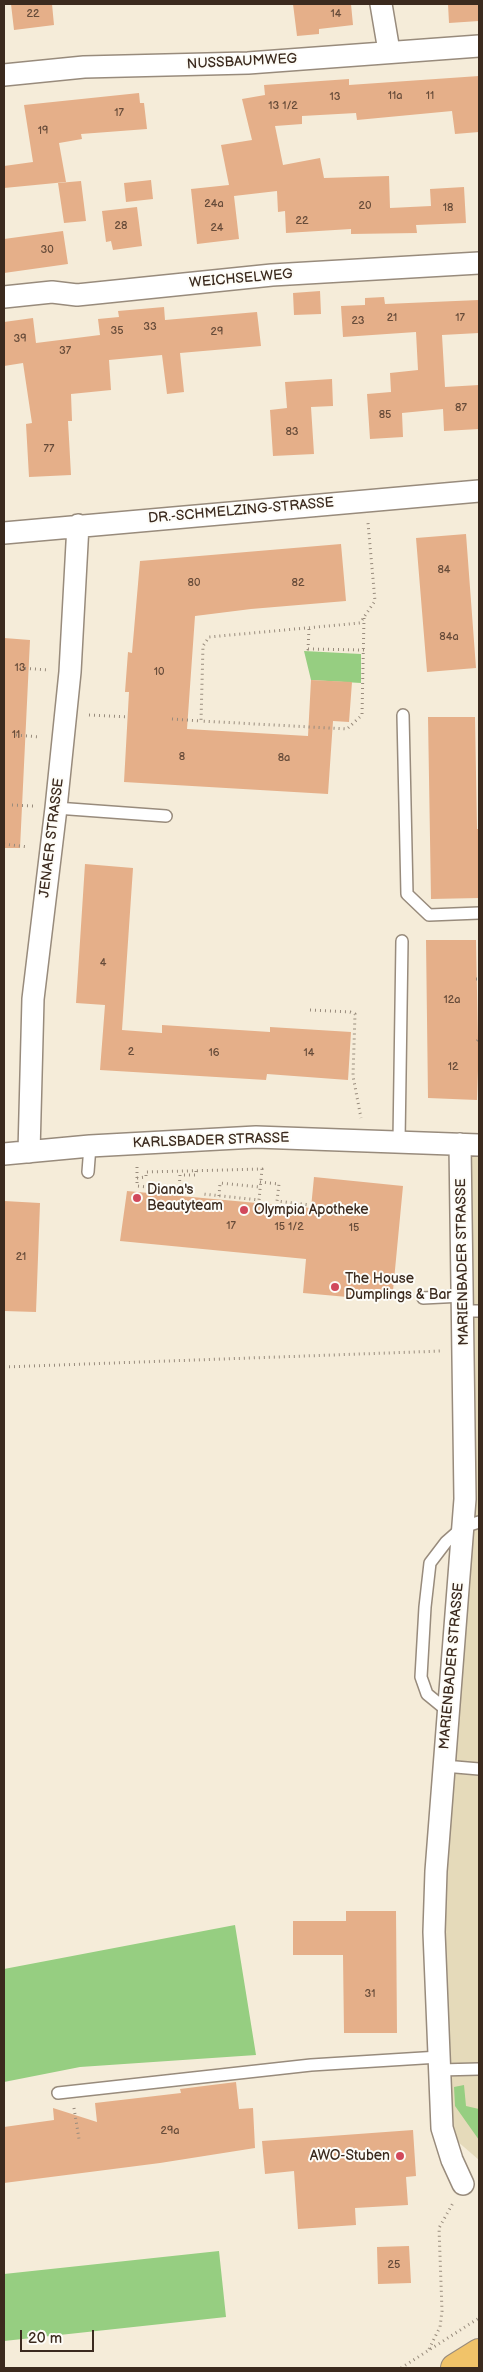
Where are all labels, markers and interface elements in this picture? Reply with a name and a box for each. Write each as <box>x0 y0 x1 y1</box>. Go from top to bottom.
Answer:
house number: 22 <box>27 7 39 21</box>
house number: 14 <box>331 7 341 21</box>
street label: NUSSBAUMWEG <box>186 51 298 73</box>
house number: 11a <box>388 89 402 103</box>
house number: 11 <box>426 89 434 103</box>
house number: 13 <box>329 90 341 104</box>
house number: 13 1/2 <box>268 99 298 113</box>
house number: 17 <box>114 106 124 120</box>
house number: 19 <box>38 124 48 138</box>
house number: 24a <box>204 197 224 211</box>
house number: 20 <box>359 199 371 213</box>
house number: 18 <box>443 201 453 215</box>
house number: 22 <box>296 214 308 228</box>
house number: 28 <box>115 219 127 233</box>
house number: 24 <box>210 221 224 235</box>
house number: 30 <box>40 243 54 257</box>
street label: WEICHSELWEG <box>189 266 293 292</box>
house number: 21 <box>387 311 397 325</box>
house number: 17 <box>455 311 465 325</box>
house number: 23 <box>351 314 365 328</box>
house number: 33 <box>143 320 157 334</box>
house number: 35 <box>110 324 124 338</box>
house number: 29 <box>211 325 223 339</box>
house number: 39 <box>13 332 27 346</box>
house number: 37 <box>59 344 71 358</box>
house number: 87 <box>455 401 467 415</box>
house number: 85 <box>379 408 391 422</box>
house number: 83 <box>285 425 299 439</box>
house number: 77 <box>44 442 54 456</box>
street label: DR.-SCHMELZING-STRASSE <box>147 495 335 527</box>
house number: 84 <box>437 563 451 577</box>
house number: 80 <box>188 576 200 590</box>
house number: 82 <box>292 576 304 590</box>
house number: 84a <box>439 630 459 644</box>
house number: 13 <box>14 661 26 675</box>
house number: 10 <box>154 665 164 679</box>
house number: 11 <box>12 728 20 742</box>
house number: 8 <box>179 750 185 764</box>
house number: 8a <box>278 751 290 765</box>
street label: JENAER STRASSE <box>36 777 68 899</box>
house number: 4 <box>100 956 106 970</box>
house number: 12a <box>444 993 460 1007</box>
house number: 2 <box>128 1045 134 1059</box>
house number: 16 <box>209 1046 219 1060</box>
house number: 14 <box>304 1046 314 1060</box>
house number: 12 <box>448 1060 458 1074</box>
street label: KARLSBADER STRASSE <box>132 1130 290 1152</box>
street label: MARIENBADER STRASSE <box>453 1178 473 1346</box>
place label: Diana's Beautyteam <box>147 1182 223 1214</box>
marker: Diana's Beautyteam <box>131 1192 143 1204</box>
place label: Olympia Apotheke <box>254 1202 369 1218</box>
marker: Olympia Apotheke <box>238 1204 250 1216</box>
house number: 17 <box>226 1219 236 1233</box>
house number: 15 1/2 <box>274 1220 304 1234</box>
house number: 15 <box>349 1221 359 1235</box>
house number: 21 <box>16 1250 26 1264</box>
place label: The House Dumplings & Bar <box>345 1271 451 1304</box>
marker: The House Dumplings & Bar <box>329 1281 341 1293</box>
street label: MARIENBADER STRASSE <box>436 1582 468 1750</box>
house number: 31 <box>364 1987 376 2001</box>
house number: 29a <box>160 2124 180 2138</box>
place label: AWO-Stuben <box>310 2148 390 2164</box>
marker: AWO-Stuben <box>394 2150 406 2162</box>
house number: 25 <box>388 2258 400 2272</box>
scale bar <box>22 2320 96 2352</box>
text: 20 m <box>28 2329 62 2348</box>

